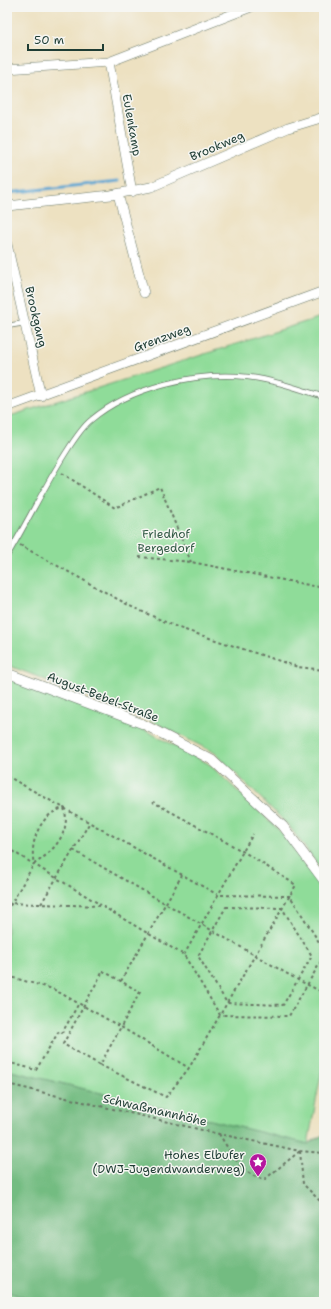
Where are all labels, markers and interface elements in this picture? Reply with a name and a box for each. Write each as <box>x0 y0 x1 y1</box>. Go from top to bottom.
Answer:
scale bar <box>28 26 103 52</box>
text: 50 m <box>34 32 64 48</box>
street label: Eulenkamp <box>119 93 145 157</box>
street label: Brookweg <box>187 127 247 165</box>
street label: Brookgang <box>21 285 51 349</box>
street label: Grenzweg <box>131 320 193 356</box>
park label: Friedhof Bergedorf <box>137 526 195 556</box>
street label: August-Bebel-Straße <box>45 668 161 726</box>
street label: Schwaßmannhöhe <box>101 1090 209 1130</box>
place label: Hohes Elbufer (DWJ-Jugendwanderweg) <box>92 1147 245 1177</box>
place icon: Hohes Elbufer (DWJ-Jugendwanderweg) <box>248 1152 268 1177</box>

